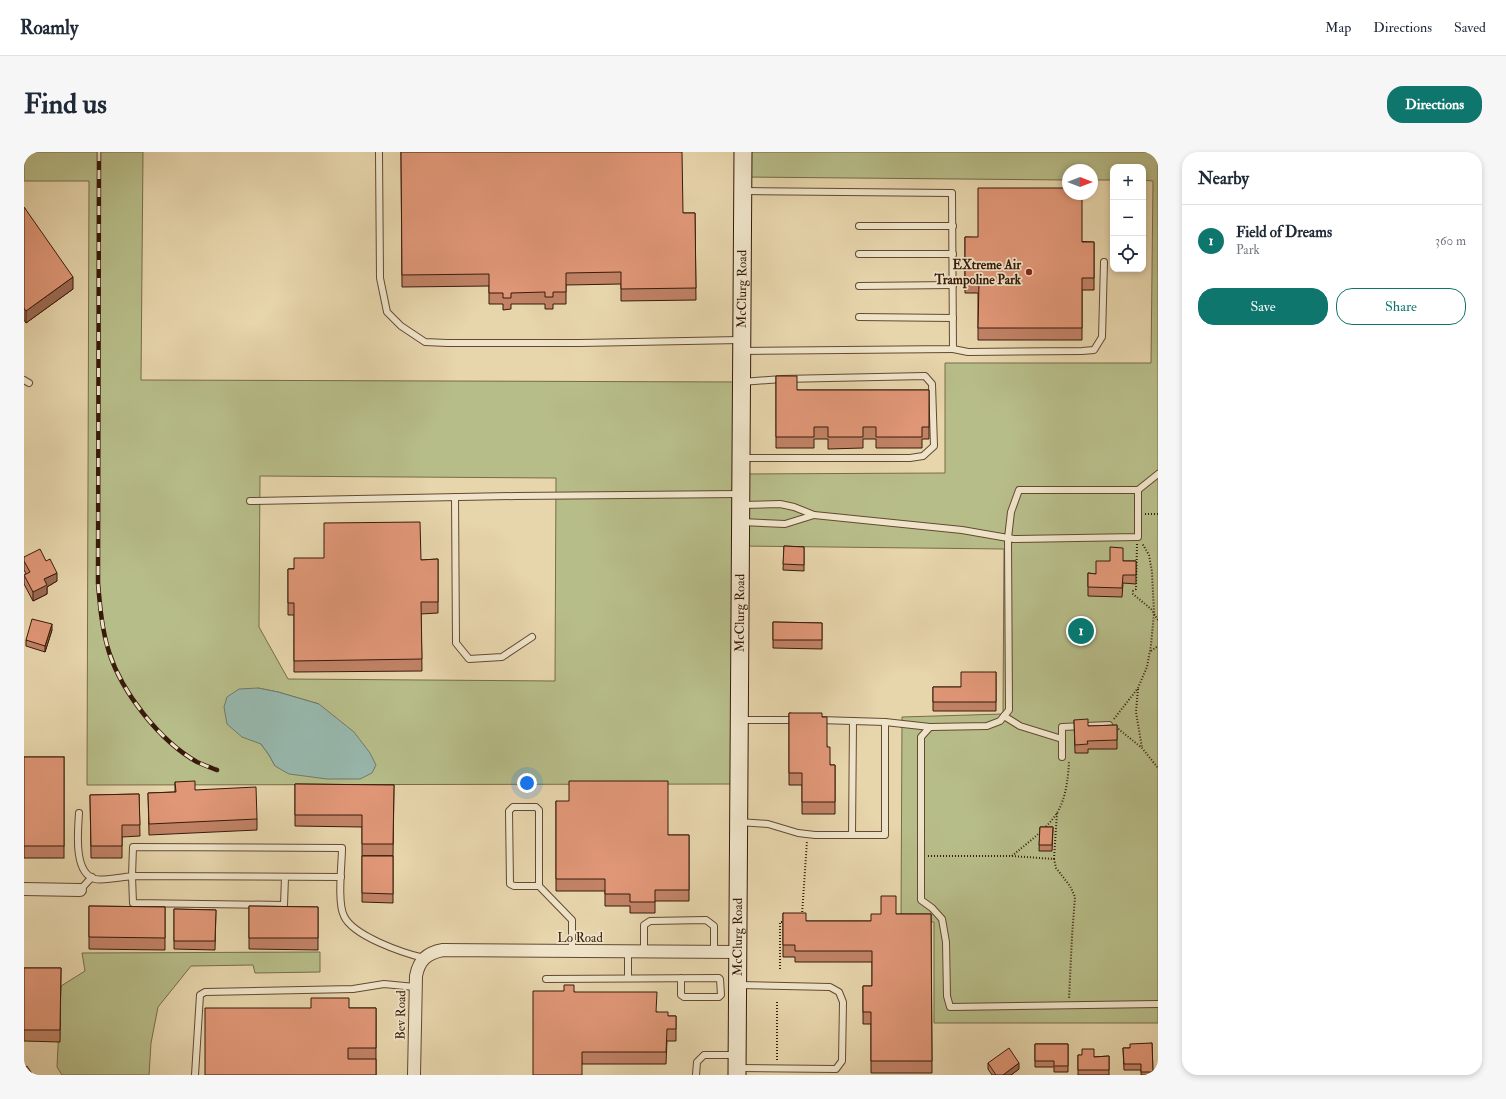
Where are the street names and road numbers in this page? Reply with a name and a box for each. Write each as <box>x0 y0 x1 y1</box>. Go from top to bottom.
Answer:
street label: McClurg Road <box>734 249 750 328</box>
street label: McClurg Road <box>732 573 748 652</box>
street label: McClurg Road <box>730 897 746 976</box>
street label: Lo Road <box>557 930 603 946</box>
street label: Bev Road <box>393 990 409 1040</box>

